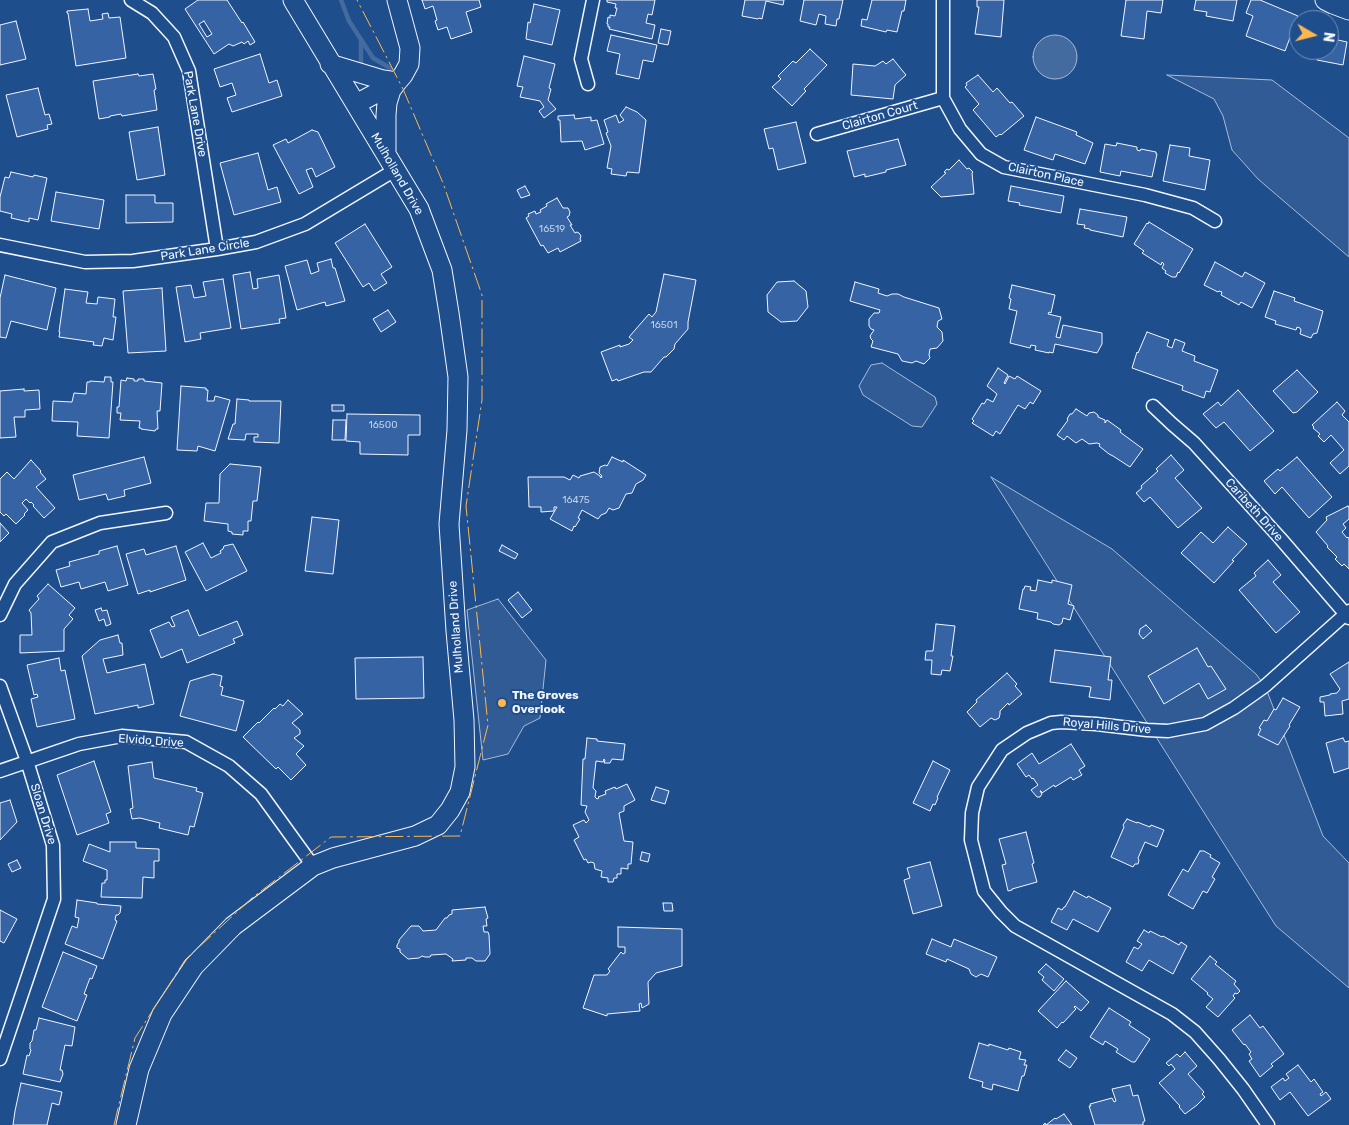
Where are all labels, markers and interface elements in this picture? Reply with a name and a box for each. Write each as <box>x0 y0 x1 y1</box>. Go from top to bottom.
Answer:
north arrow <box>1289 10 1339 60</box>
text: N <box>1319 31 1337 43</box>
street label: Park Lane Drive <box>180 70 210 158</box>
street label: Clairton Court <box>840 98 920 134</box>
street label: Mulholland Drive <box>368 130 426 218</box>
street label: Clairton Place <box>1007 160 1085 190</box>
house number: 16519 <box>539 223 565 235</box>
street label: Park Lane Circle <box>160 236 250 264</box>
house number: 16501 <box>651 319 677 331</box>
house number: 16500 <box>369 419 397 431</box>
street label: Caribeth Drive <box>1222 476 1286 544</box>
house number: 16475 <box>562 494 590 506</box>
street label: Mulholland Drive <box>446 580 466 674</box>
place label: The Groves Overlook <box>512 689 579 717</box>
marker: The Groves Overlook <box>496 697 508 709</box>
street label: Royal Hills Drive <box>1062 715 1152 737</box>
street label: Elvido Drive <box>118 732 184 750</box>
street label: Sloan Drive <box>27 782 59 846</box>

